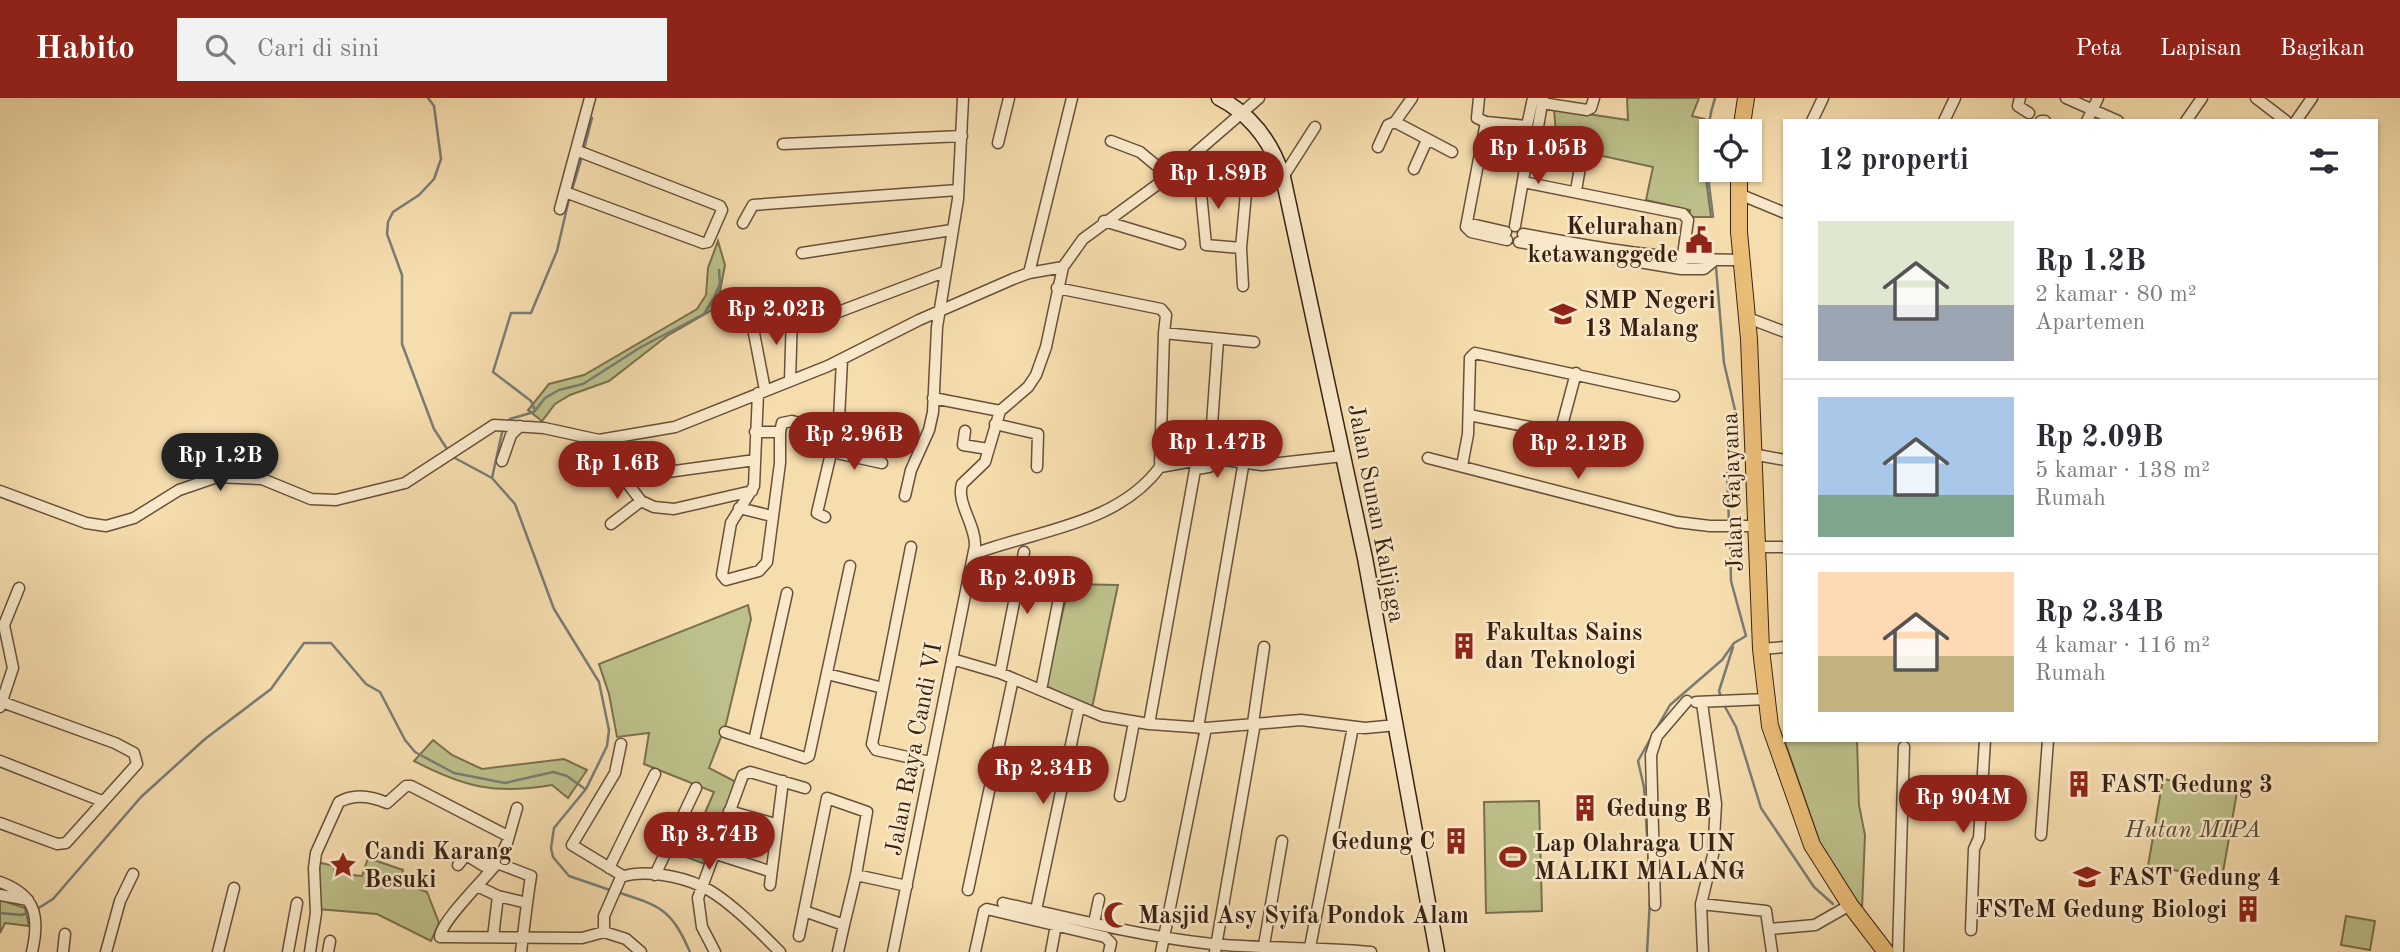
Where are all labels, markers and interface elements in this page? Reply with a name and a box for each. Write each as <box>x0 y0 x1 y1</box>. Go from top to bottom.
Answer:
search box <box>177 18 667 81</box>
icon: search <box>201 30 239 68</box>
text: Habito <box>35 33 135 66</box>
text: Cari di sini <box>257 36 379 62</box>
text: Peta <box>2075 37 2122 61</box>
text: Lapisan <box>2160 37 2242 61</box>
text: Bagikan <box>2280 37 2365 61</box>
map controls <box>1699 119 1762 182</box>
button: locate <box>1699 119 1762 182</box>
pin: Rp 1.05B <box>1466 126 1610 186</box>
text: Rp 1.05B <box>1489 137 1587 160</box>
icon: filters <box>2305 142 2343 180</box>
text: 12 properti <box>1818 146 1969 176</box>
pin: Rp 1.89B <box>1146 152 1290 211</box>
text: Rp 1.89B <box>1169 162 1267 185</box>
place label: Kelurahan ketawanggede <box>1528 216 1678 268</box>
public building icon: Kelurahan ketawanggede <box>1684 225 1714 255</box>
text: Rp 1.2B <box>2035 247 2146 277</box>
icon: home <box>1874 249 1958 333</box>
text: 2 kamar · 80 m² <box>2035 283 2197 306</box>
pin: Rp 2.02B <box>704 288 848 347</box>
place label: SMP Negeri 13 Malang <box>1584 290 1716 342</box>
text: Rp 2.02B <box>727 298 825 321</box>
school or university icon: SMP Negeri 13 Malang <box>1548 299 1578 329</box>
text: Apartemen <box>2035 311 2145 334</box>
street label: Jalan Sunan Kalijaga <box>1342 402 1408 625</box>
pin: Rp 2.96B <box>782 412 926 472</box>
street label: Jalan Gajayana <box>1719 412 1749 572</box>
pin: Rp 1.47B <box>1145 420 1289 480</box>
pin: Rp 2.12B <box>1506 422 1650 481</box>
text: Rp 2.96B <box>805 423 903 446</box>
text: Rp 2.09B <box>2035 423 2164 453</box>
icon: home <box>1874 425 1958 509</box>
text: Rp 1.47B <box>1168 431 1266 454</box>
text: Rp 2.12B <box>1529 432 1627 455</box>
pin: Rp 1.2B <box>155 434 285 493</box>
pin: Rp 1.6B <box>552 442 682 501</box>
text: Rp 1.2B <box>177 444 263 467</box>
text: Rp 1.6B <box>574 452 660 475</box>
text: 5 kamar · 138 m² <box>2035 459 2210 482</box>
text: Rumah <box>2035 487 2106 510</box>
pin: Rp 2.09B <box>955 556 1099 616</box>
text: Rp 2.09B <box>978 567 1076 590</box>
text: Rp 2.34B <box>2035 598 2164 628</box>
icon: home <box>1874 600 1958 684</box>
place label: Fakultas Sains dan Teknologi <box>1485 622 1642 674</box>
building icon: Fakultas Sains dan Teknologi <box>1449 631 1479 661</box>
text: 4 kamar · 116 m² <box>2035 634 2210 657</box>
street label: Jalan Raya Candi VI <box>883 641 947 858</box>
text: Rumah <box>2035 662 2106 685</box>
pin: Rp 2.34B <box>971 746 1115 806</box>
text: Rp 2.34B <box>994 757 1092 780</box>
building icon: FAST Gedung 3 <box>2064 769 2094 799</box>
place label: FAST Gedung 3 <box>2100 774 2273 798</box>
pin: Rp 904M <box>1898 776 2028 835</box>
text: Rp 904M <box>1915 786 2011 809</box>
building icon: Gedung B <box>1570 793 1600 823</box>
place label: Gedung B <box>1606 798 1711 822</box>
pin: Rp 3.74B <box>637 812 781 872</box>
park label: Hutan MIPA <box>2124 819 2261 843</box>
text: Rp 3.74B <box>660 823 758 846</box>
building icon: Gedung C <box>1441 826 1471 856</box>
place label: Gedung C <box>1331 831 1435 855</box>
place label: Lap Olahraga UIN MALIKI MALANG <box>1534 833 1745 885</box>
place label: Candi Karang Besuki <box>364 841 513 893</box>
sports icon: Lap Olahraga UIN MALIKI MALANG <box>1498 842 1528 872</box>
place icon: Candi Karang Besuki <box>328 850 358 880</box>
school or university icon: FAST Gedung 4 <box>2072 862 2102 892</box>
place label: FAST Gedung 4 <box>2108 867 2281 891</box>
building icon: FSTeM Gedung Biologi <box>2233 894 2263 924</box>
place label: FSTeM Gedung Biologi <box>1977 899 2227 923</box>
mosque icon: Masjid Asy Syifa Pondok Alam <box>1102 900 1132 930</box>
place label: Masjid Asy Syifa Pondok Alam <box>1138 905 1469 929</box>

